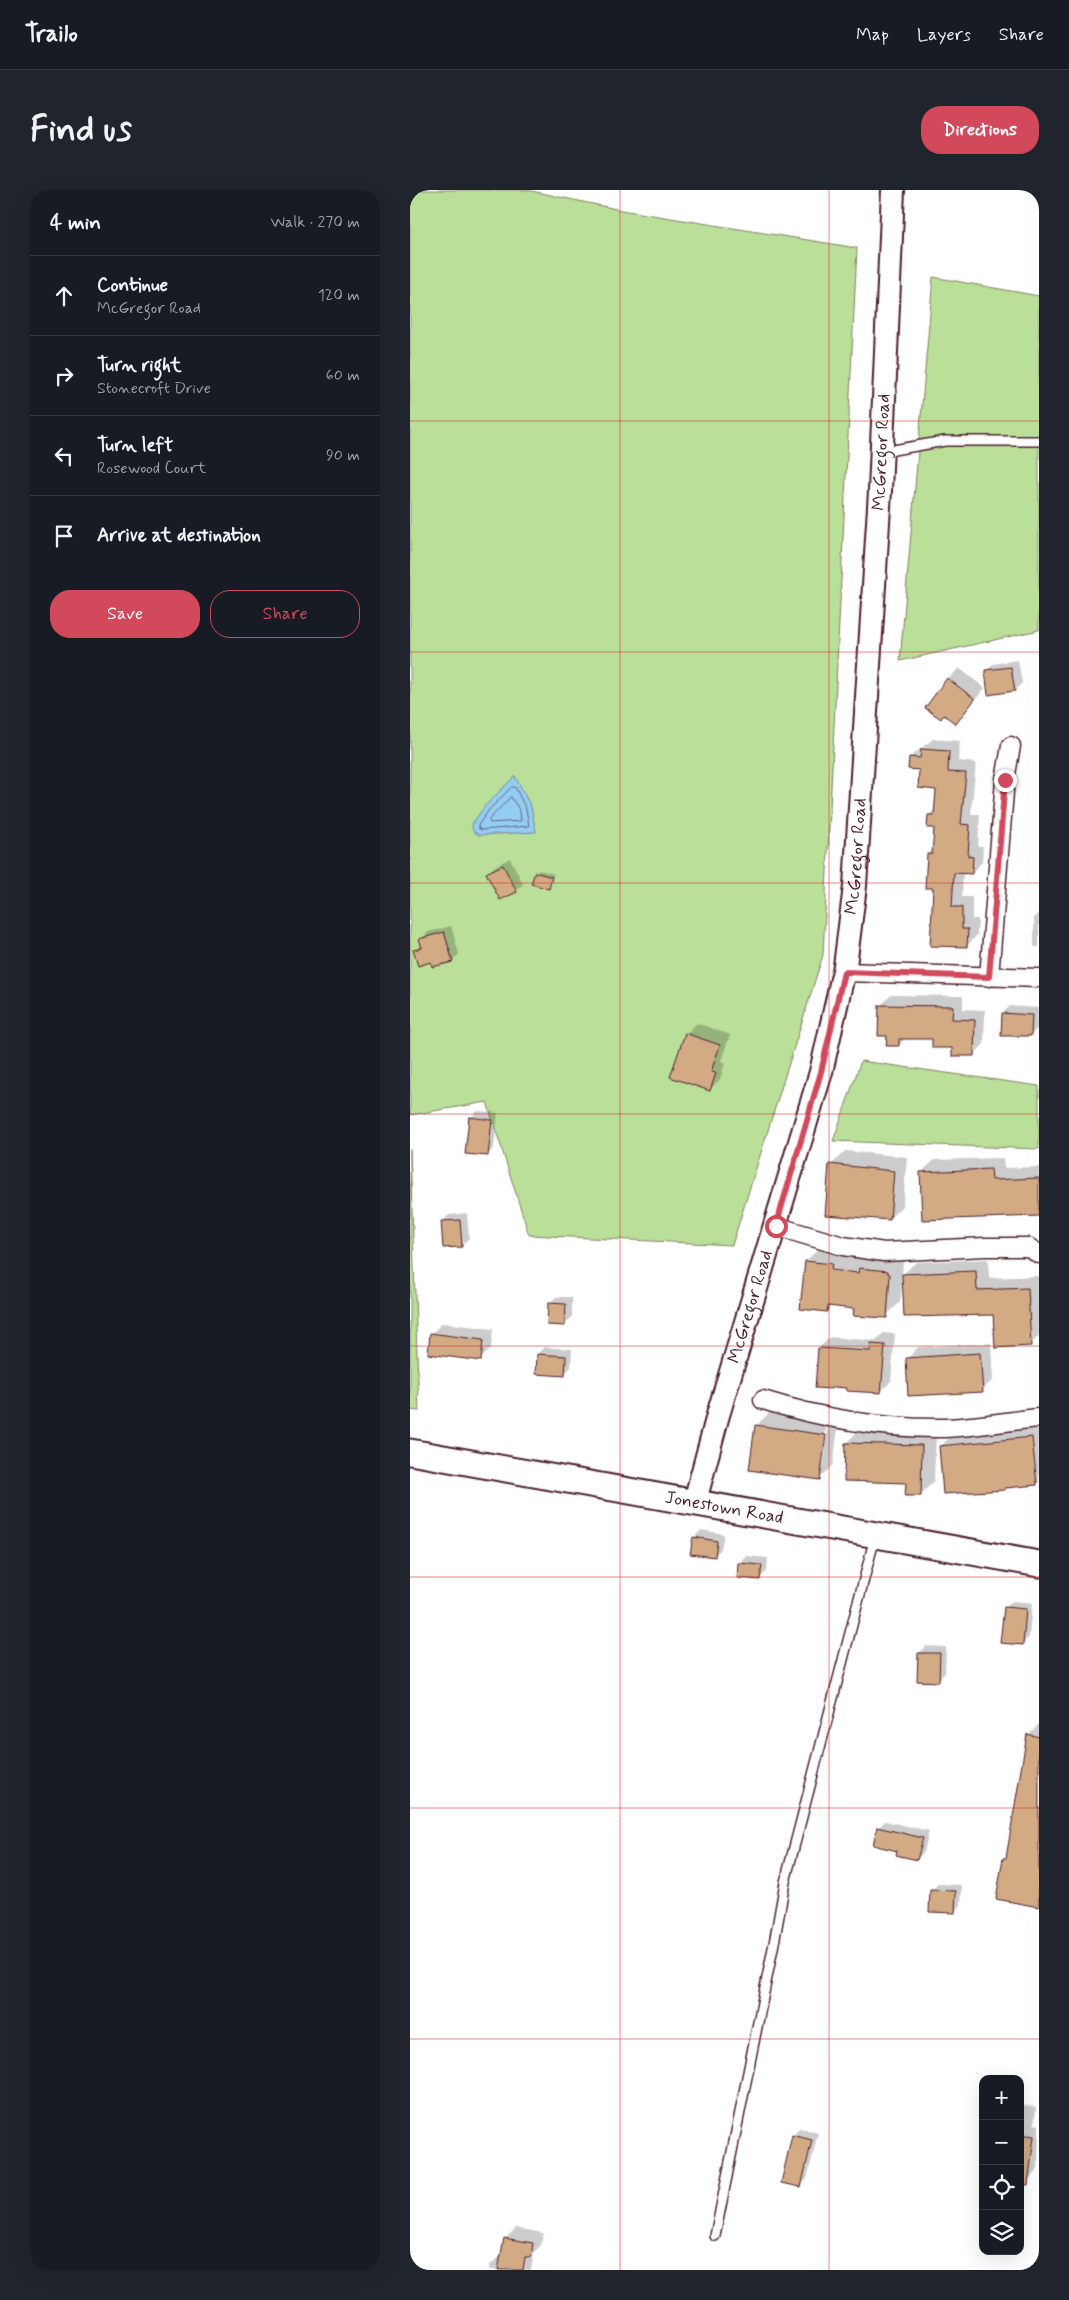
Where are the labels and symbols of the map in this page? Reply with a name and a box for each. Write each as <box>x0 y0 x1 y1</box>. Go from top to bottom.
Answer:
street label: McGregor Road <box>867 393 896 511</box>
route end <box>994 769 1017 792</box>
street label: McGregor Road <box>840 797 873 916</box>
route start <box>765 1215 788 1238</box>
street label: McGregor Road <box>722 1247 779 1366</box>
street label: Jonestown Road <box>663 1486 785 1530</box>

